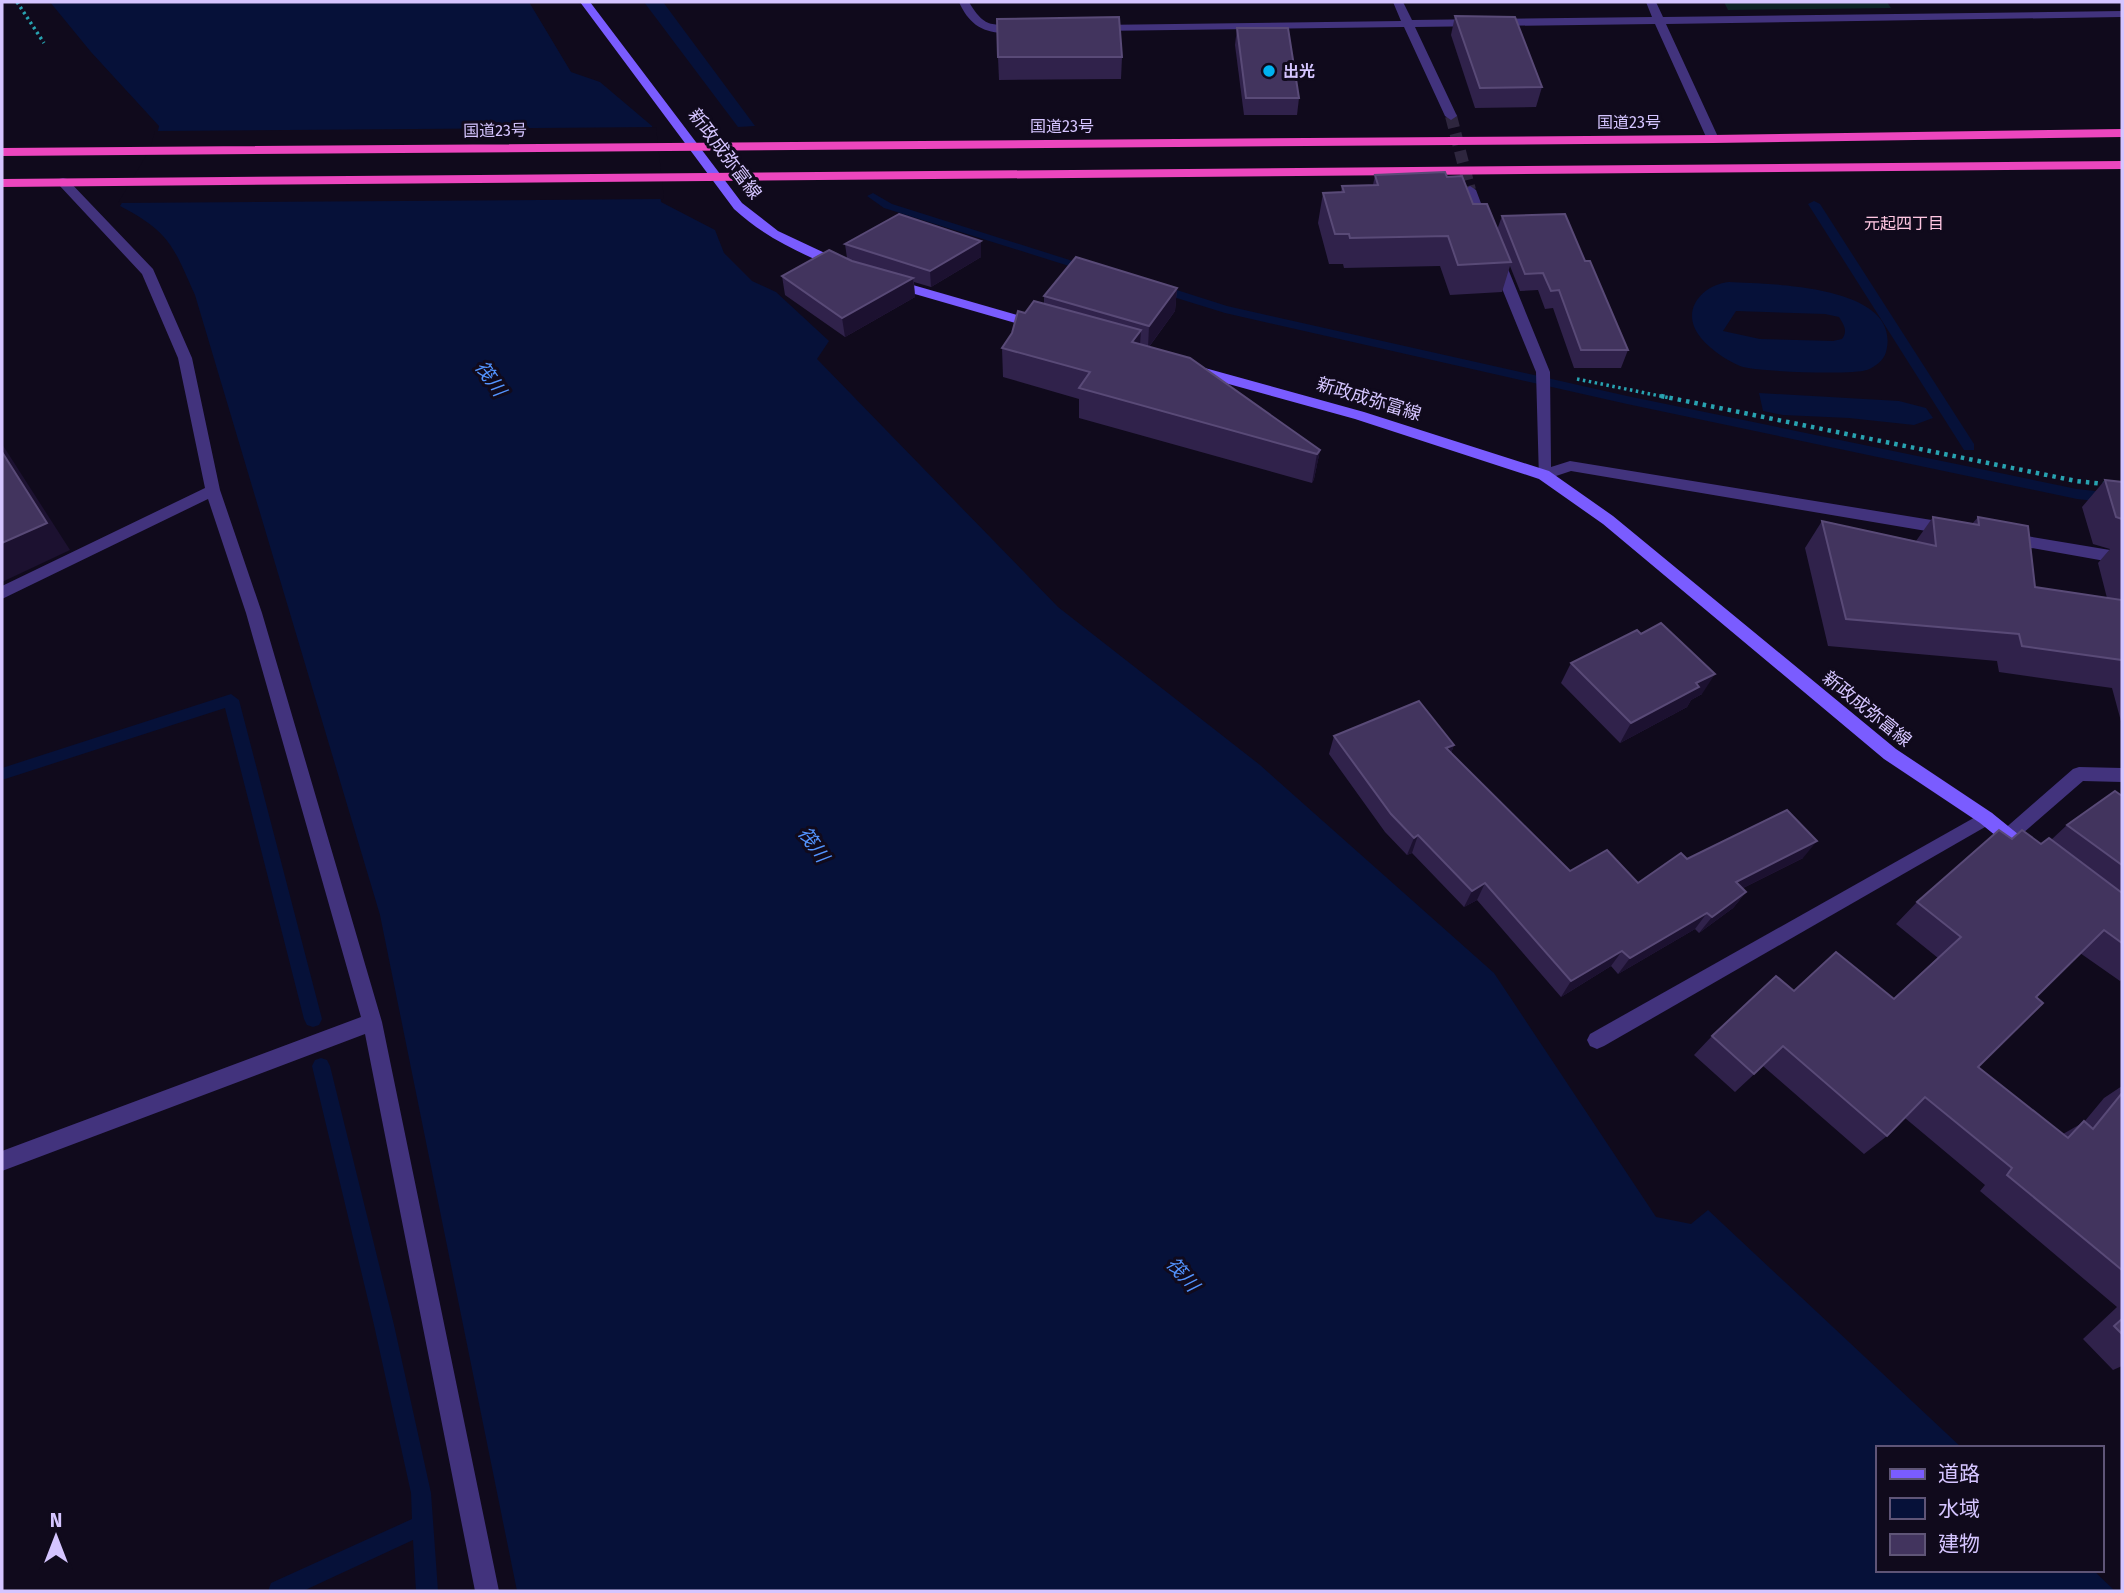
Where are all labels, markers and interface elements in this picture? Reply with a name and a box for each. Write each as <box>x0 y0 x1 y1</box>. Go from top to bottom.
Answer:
place label: 出光 <box>1283 62 1315 81</box>
marker: 出光 <box>1261 63 1277 79</box>
street label: 新政成弥富線 <box>684 104 766 204</box>
street label: 国道23号 <box>1597 113 1661 132</box>
street label: 国道23号 <box>1030 117 1094 136</box>
street label: 国道23号 <box>463 120 527 141</box>
district label: 元起四丁目 <box>1864 214 1944 233</box>
water label: 筏川 <box>470 356 512 402</box>
street label: 新政成弥富線 <box>1314 373 1424 425</box>
street label: 新政成弥富線 <box>1818 666 1916 752</box>
water label: 筏川 <box>793 822 835 868</box>
water label: 筏川 <box>1161 1252 1205 1298</box>
legend <box>1876 1446 2103 1572</box>
text: 道路 <box>1938 1461 1980 1487</box>
text: 水域 <box>1938 1496 1980 1522</box>
north arrow <box>21 1502 91 1572</box>
text: N <box>50 1509 62 1532</box>
text: 建物 <box>1938 1531 1980 1557</box>

